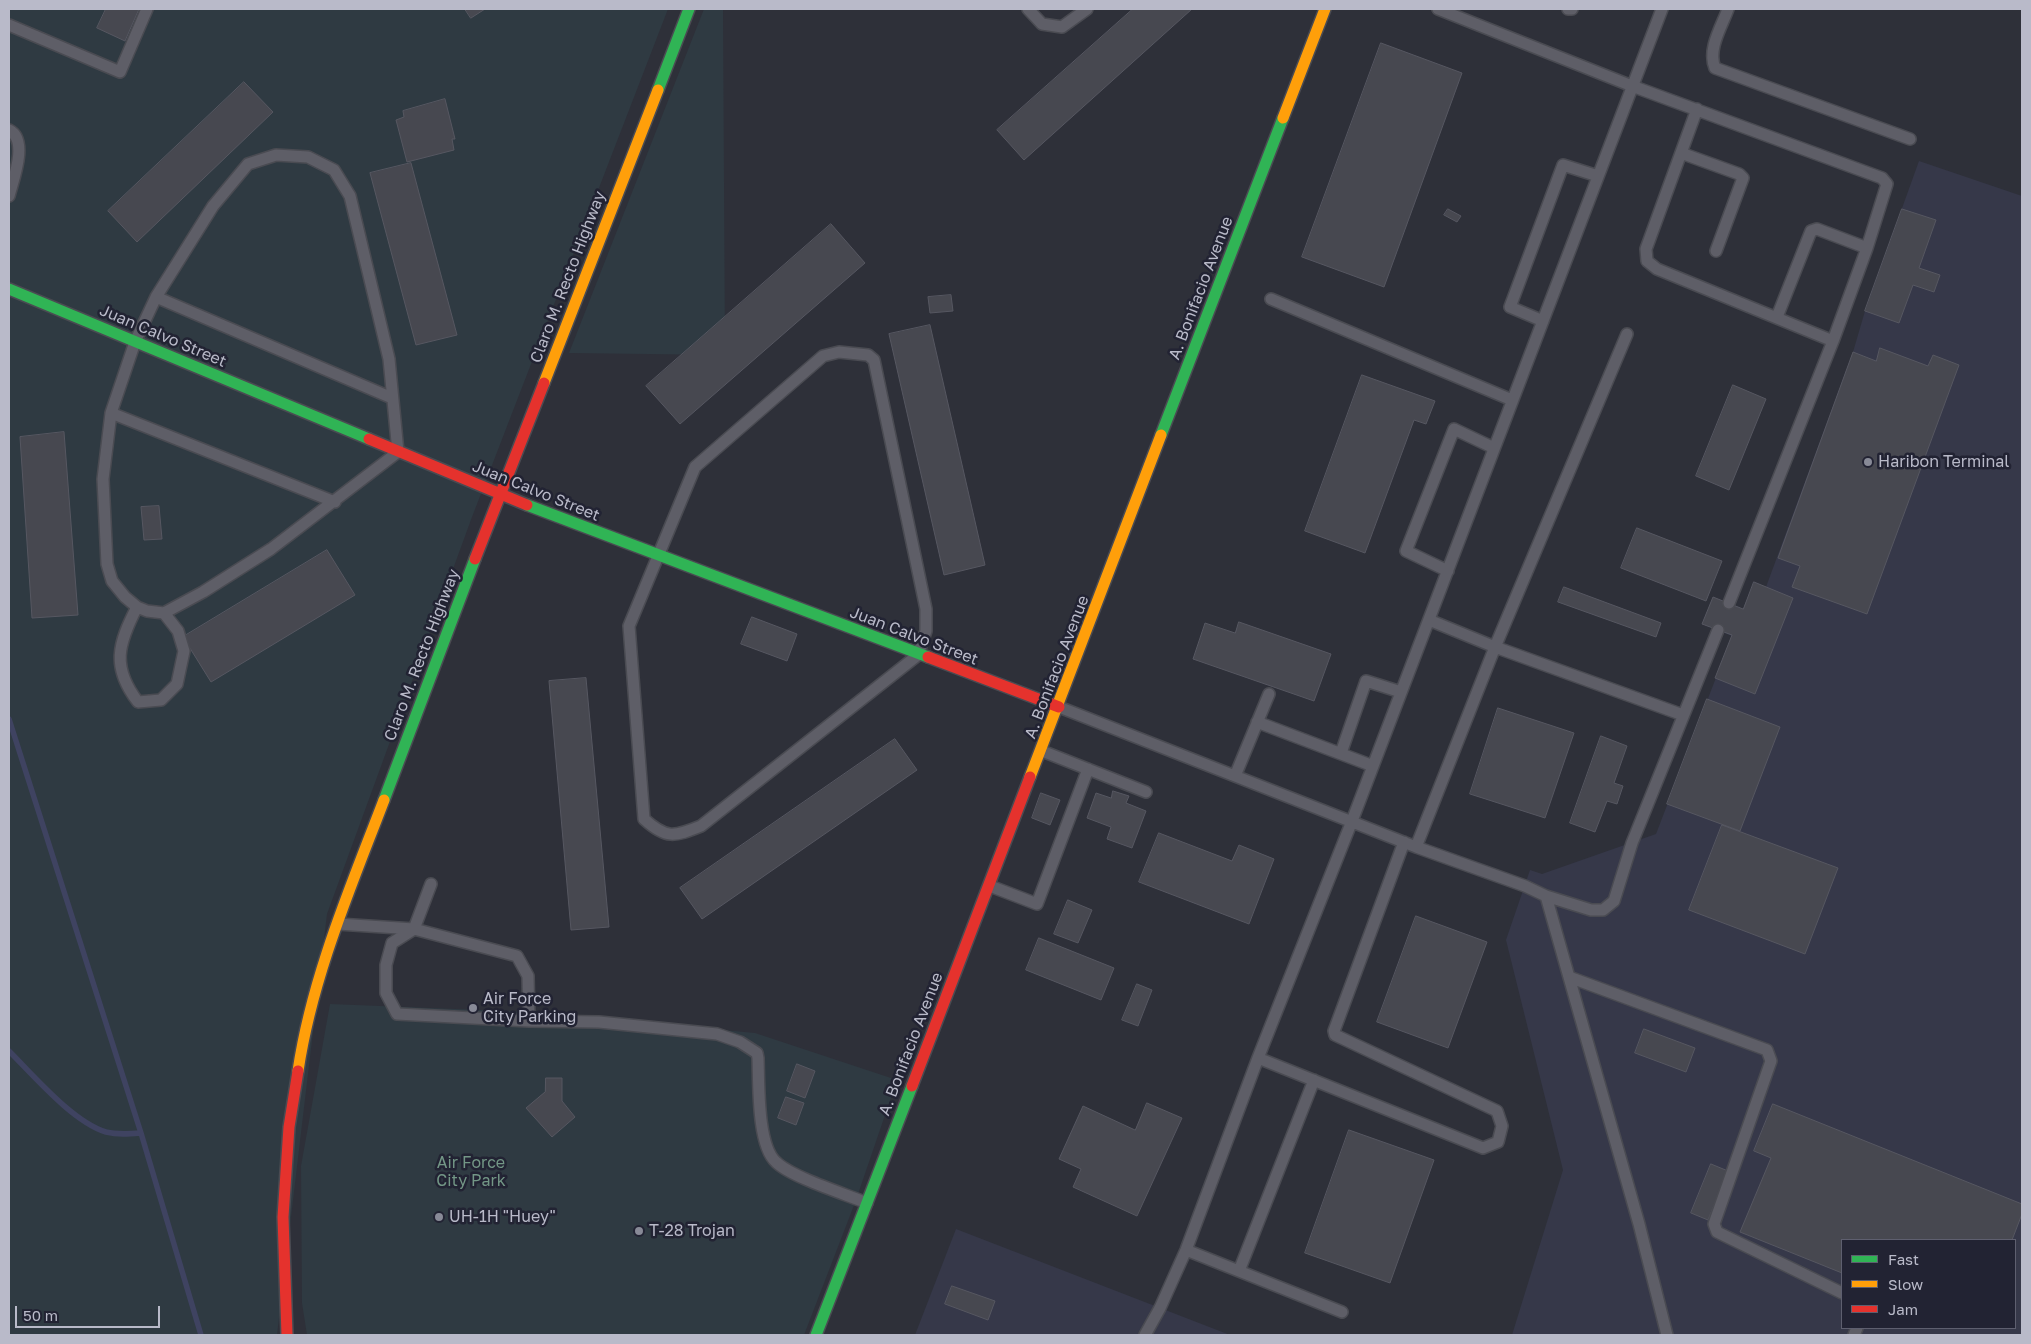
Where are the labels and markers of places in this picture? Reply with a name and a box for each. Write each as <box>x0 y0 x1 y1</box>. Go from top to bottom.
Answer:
place label: Haribon Terminal <box>1878 452 2009 472</box>
marker: Haribon Terminal <box>1862 456 1874 468</box>
place label: Air Force City Parking <box>483 989 576 1027</box>
marker: Air Force City Parking <box>467 1002 479 1014</box>
place label: UH-1H "Huey" <box>449 1207 556 1227</box>
marker: UH-1H "Huey" <box>433 1211 445 1223</box>
place label: T-28 Trojan <box>649 1221 735 1241</box>
marker: T-28 Trojan <box>633 1225 645 1237</box>

